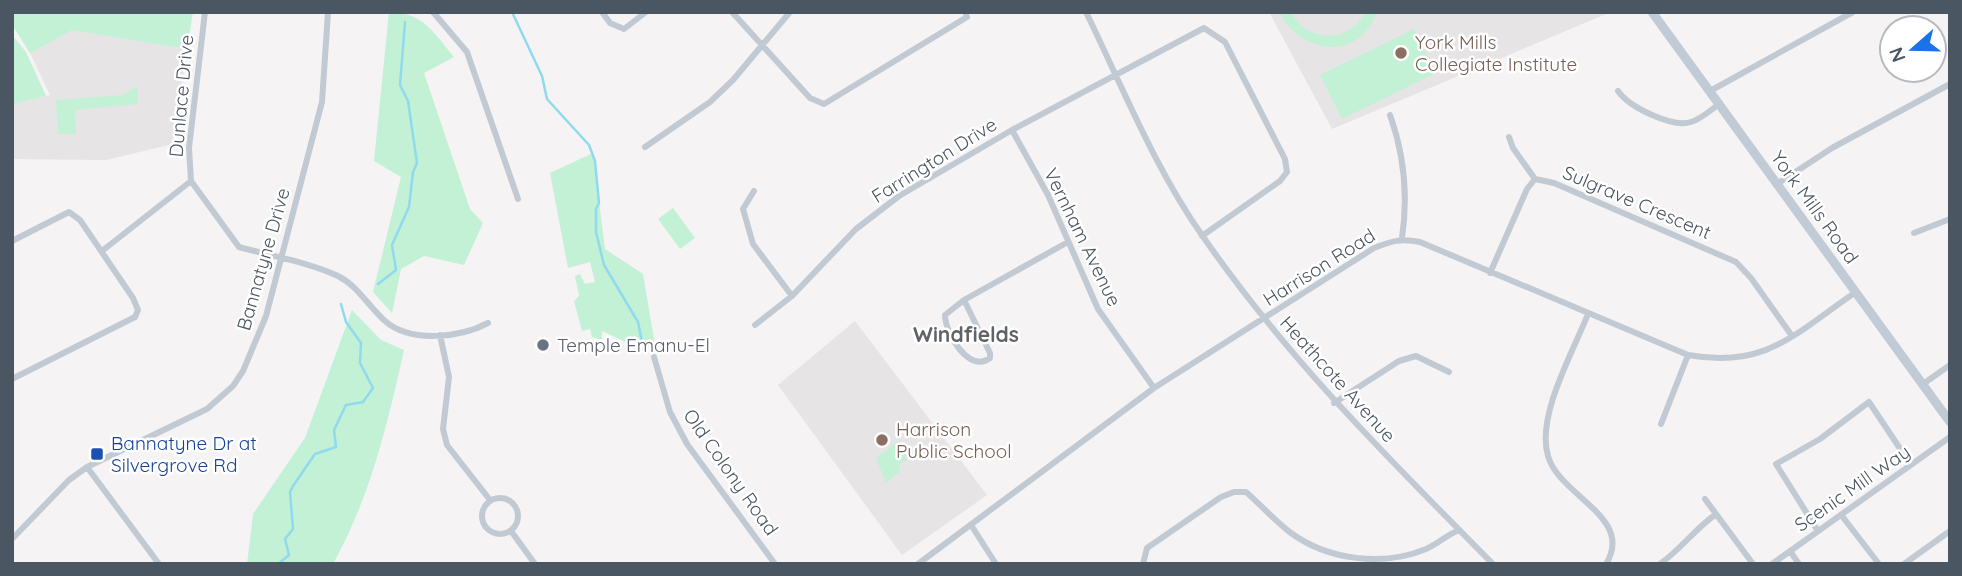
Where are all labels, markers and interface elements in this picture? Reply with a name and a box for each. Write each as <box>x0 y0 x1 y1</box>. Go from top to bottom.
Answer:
north arrow <box>1878 14 1948 84</box>
place label: York Mills Collegiate Institute <box>1415 30 1577 76</box>
street label: Dunlace Drive <box>164 34 198 158</box>
text: N <box>1883 44 1911 65</box>
marker: York Mills Collegiate Institute <box>1393 45 1409 61</box>
street label: Farrington Drive <box>867 112 1001 208</box>
street label: York Mills Road <box>1766 146 1864 268</box>
street label: Sulgrave Crescent <box>1559 160 1715 244</box>
street label: Vernham Avenue <box>1039 164 1127 310</box>
street label: Bannatyne Drive <box>231 185 295 333</box>
street label: Harrison Road <box>1259 223 1379 311</box>
street label: Heathcote Avenue <box>1275 311 1401 447</box>
district label: Windfields <box>913 321 1019 347</box>
place label: Temple Emanu-El <box>557 333 710 357</box>
marker: Temple Emanu-El <box>535 337 551 353</box>
street label: Old Colony Road <box>678 404 784 540</box>
place label: Harrison Public School <box>896 417 1012 463</box>
place label: Bannatyne Dr at Silvergrove Rd <box>111 431 257 477</box>
marker: Harrison Public School <box>874 432 890 448</box>
street label: Scenic Mill Way <box>1790 439 1914 537</box>
marker: Bannatyne Dr at Silvergrove Rd <box>89 446 105 462</box>

